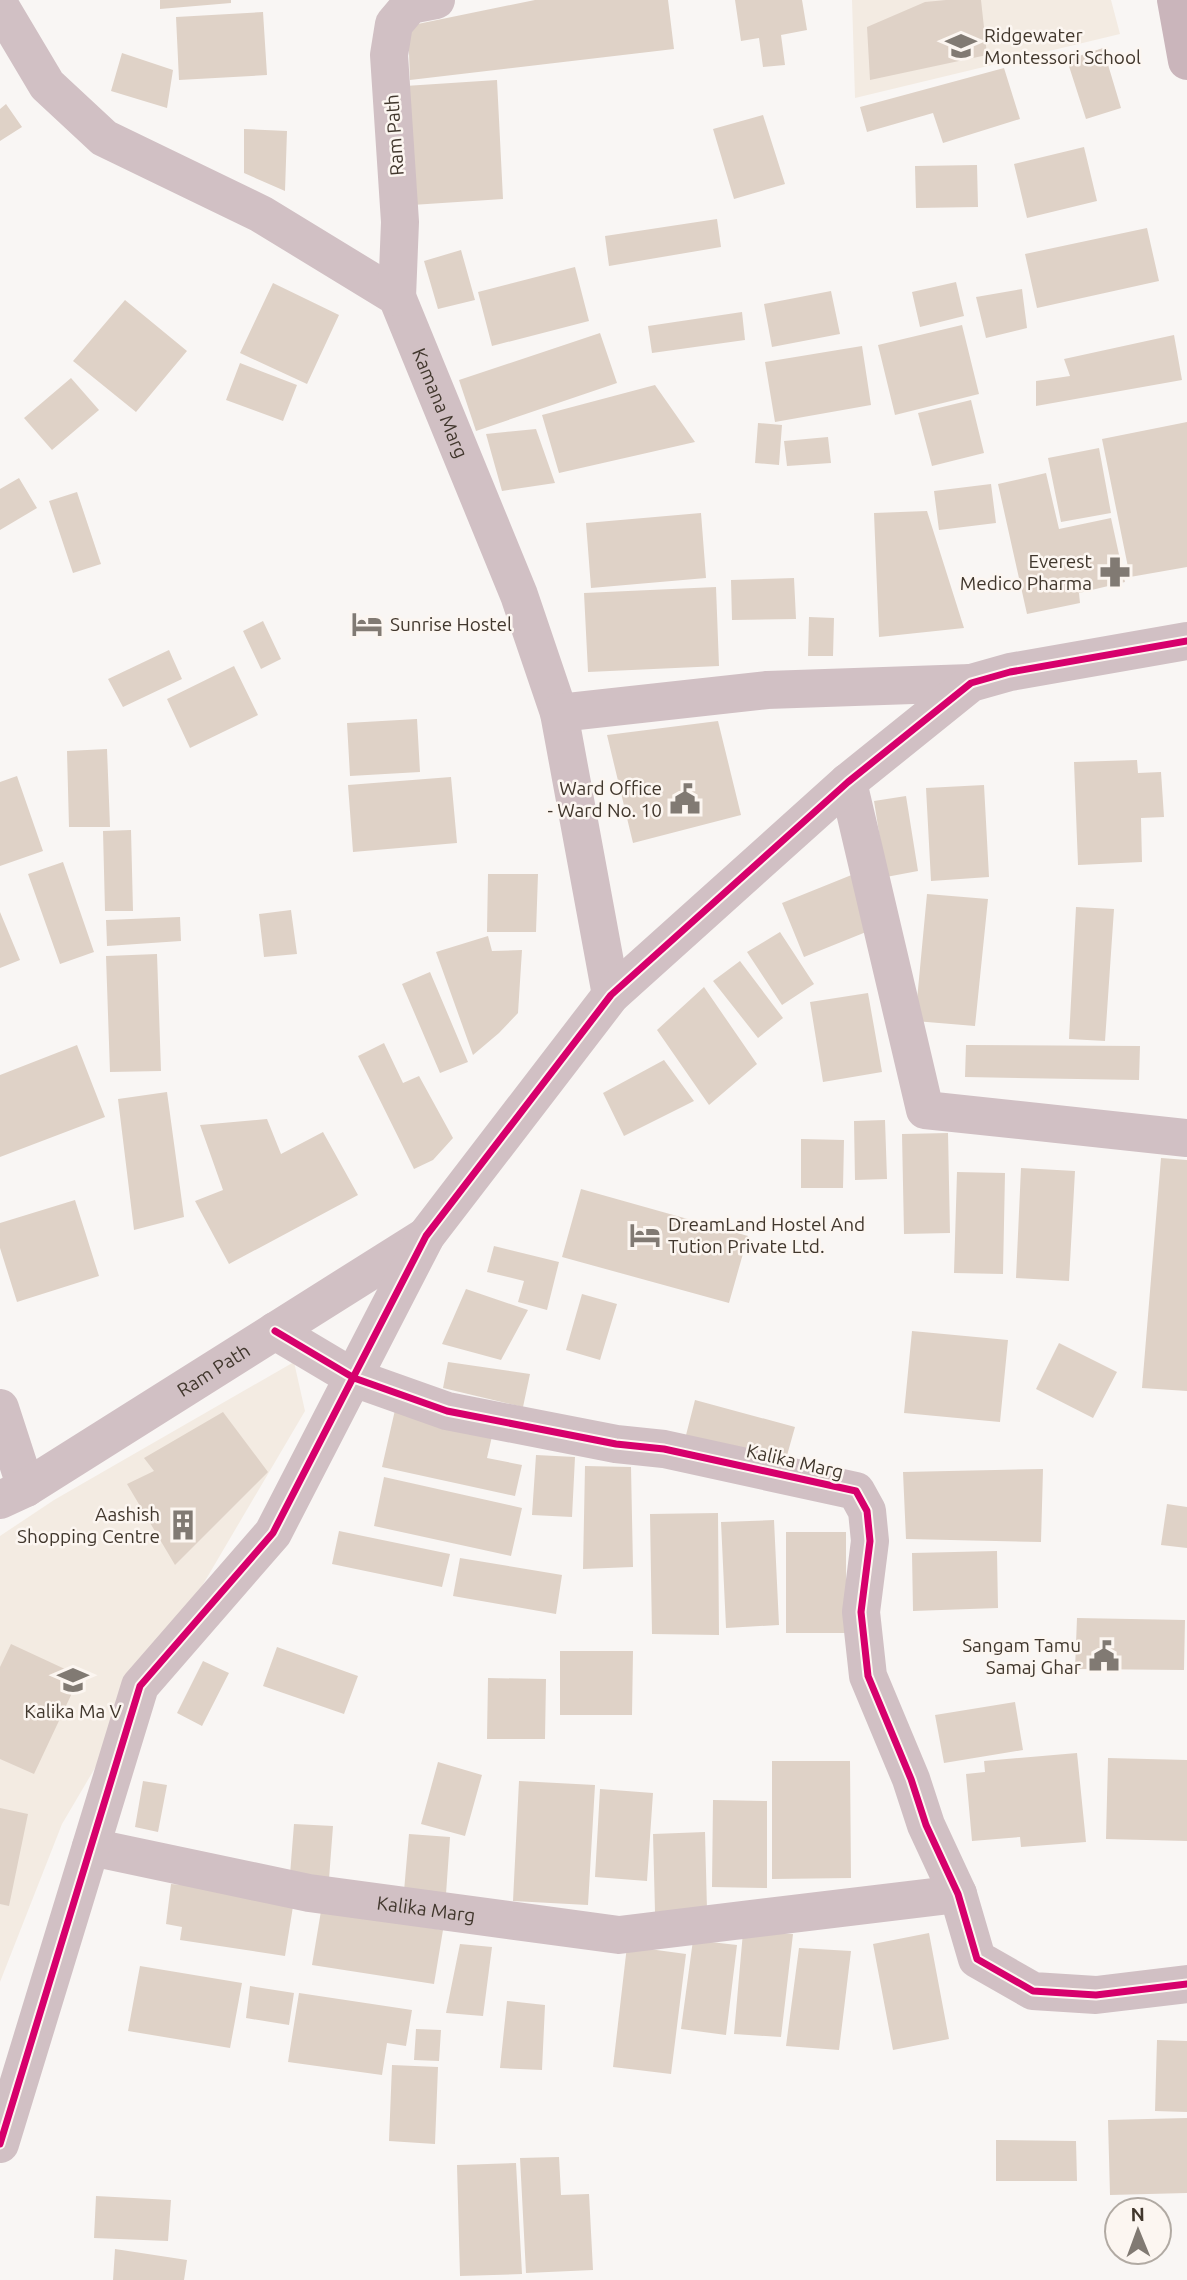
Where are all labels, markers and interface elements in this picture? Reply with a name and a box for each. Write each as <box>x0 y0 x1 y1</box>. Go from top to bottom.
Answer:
place label: Ridgewater Montessori School <box>984 24 1141 68</box>
school or university icon: Ridgewater Montessori School <box>944 29 978 63</box>
street label: Ram Path <box>380 94 408 176</box>
street label: Kamana Marg <box>408 345 473 461</box>
place label: Everest Medico Pharma <box>960 550 1093 594</box>
pharmacy icon: Everest Medico Pharma <box>1098 555 1132 589</box>
hotel icon: Sunrise Hostel <box>350 607 384 641</box>
place label: Sunrise Hostel <box>390 613 512 635</box>
place label: Ward Office - Ward No. 10 <box>547 777 662 821</box>
public building icon: Ward Office - Ward No. 10 <box>668 782 702 816</box>
place label: DreamLand Hostel And Tution Private Ltd. <box>668 1213 865 1257</box>
hotel icon: DreamLand Hostel And Tution Private Ltd. <box>628 1218 662 1252</box>
street label: Ram Path <box>173 1339 254 1401</box>
street label: Kalika Marg <box>744 1439 846 1483</box>
place label: Aashish Shopping Centre <box>17 1503 160 1547</box>
building icon: Aashish Shopping Centre <box>166 1508 200 1542</box>
place label: Sangam Tamu Samaj Ghar <box>962 1634 1081 1678</box>
public building icon: Sangam Tamu Samaj Ghar <box>1087 1639 1121 1673</box>
school or university icon: Kalika Ma V <box>56 1663 90 1697</box>
place label: Kalika Ma V <box>24 1700 122 1722</box>
street label: Kalika Marg <box>376 1891 477 1926</box>
north arrow <box>1103 2196 1173 2266</box>
text: N <box>1130 2203 1145 2225</box>

